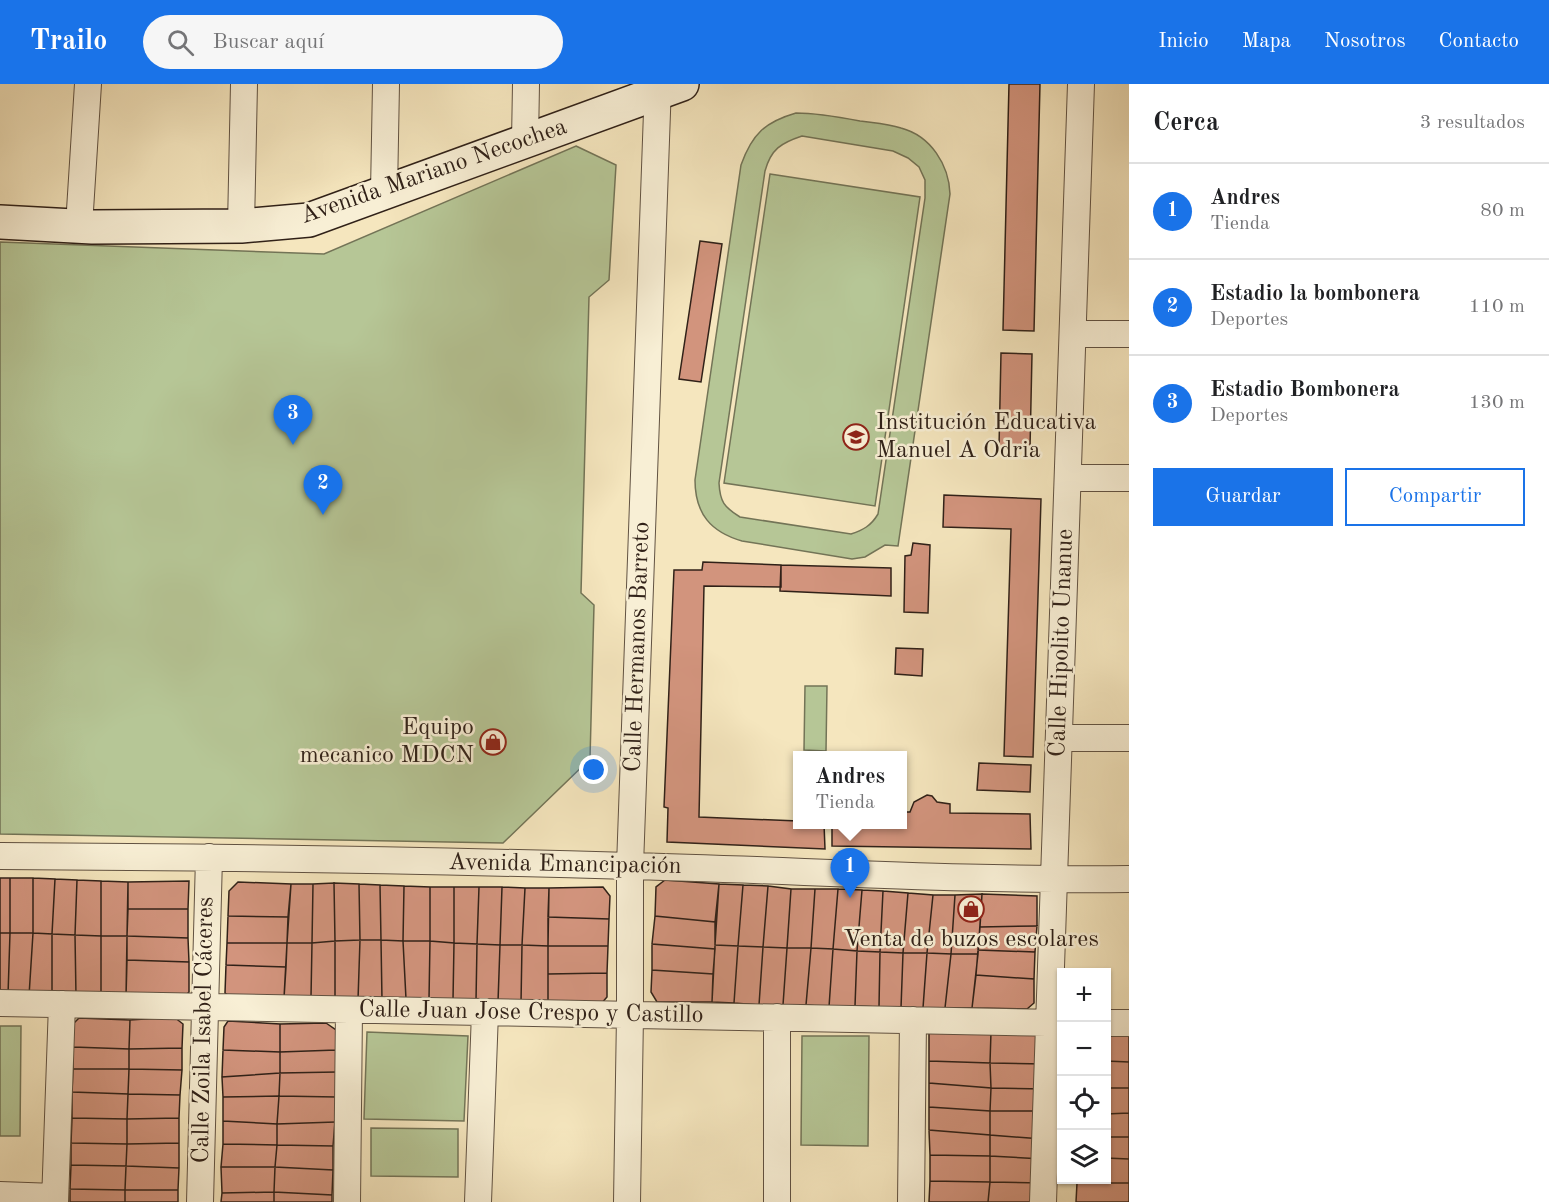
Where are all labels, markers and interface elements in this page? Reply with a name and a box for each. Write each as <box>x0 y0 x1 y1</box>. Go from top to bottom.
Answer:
search box <box>143 15 563 69</box>
icon: search <box>164 26 197 59</box>
text: Trailo <box>30 28 107 56</box>
text: Buscar aquí <box>212 31 324 53</box>
text: Inicio <box>1158 31 1209 52</box>
text: Mapa <box>1242 31 1291 52</box>
text: Nosotros <box>1324 31 1406 52</box>
text: Contacto <box>1439 31 1519 52</box>
text: Cerca <box>1153 110 1219 136</box>
text: 3 resultados <box>1420 113 1525 133</box>
street label: Avenida Mariano Necochea <box>298 115 570 229</box>
text: Andres <box>1210 187 1280 209</box>
text: 1 <box>1167 201 1178 221</box>
text: 80 m <box>1480 201 1525 221</box>
text: Tienda <box>1210 214 1270 234</box>
text: Estadio la bombonera <box>1210 283 1420 305</box>
text: 2 <box>1167 297 1178 317</box>
text: 110 m <box>1469 297 1525 317</box>
text: Deportes <box>1210 310 1288 330</box>
text: Estadio Bombonera <box>1210 379 1400 401</box>
text: 3 <box>1167 393 1178 413</box>
text: 130 m <box>1469 393 1525 413</box>
pin: 3 <box>274 396 312 445</box>
text: Deportes <box>1210 406 1288 426</box>
place label: Institución Educativa Manuel A Odria <box>876 411 1097 463</box>
school or university icon: Institución Educativa Manuel A Odria <box>841 422 871 452</box>
pin: 2 <box>304 466 342 515</box>
button: Guardar <box>1153 468 1333 526</box>
button: Compartir <box>1345 468 1525 526</box>
street label: Calle Hermanos Barreto <box>622 521 654 773</box>
street label: Calle Hipolito Unanue <box>1046 528 1078 758</box>
place label: Equipo mecanico MDCN <box>300 716 474 768</box>
shop icon: Equipo mecanico MDCN <box>478 727 508 757</box>
popup <box>793 751 907 829</box>
your location <box>579 755 608 784</box>
text: Andres <box>815 766 885 788</box>
text: Tienda <box>815 793 875 813</box>
pin: 1 <box>830 848 870 898</box>
street label: Avenida Emancipación <box>448 851 682 879</box>
shop icon: Venta de buzos escolares <box>956 894 986 924</box>
street label: Calle Zoila Isabel Cáceres <box>190 896 218 1164</box>
place label: Venta de buzos escolares <box>843 928 1099 952</box>
map controls <box>1057 968 1111 1184</box>
button: + <box>1057 968 1111 1022</box>
street label: Calle Juan Jose Crespo y Castillo <box>358 998 704 1028</box>
button: − <box>1057 1022 1111 1076</box>
button: locate <box>1057 1076 1111 1130</box>
button: layers <box>1057 1130 1111 1184</box>

